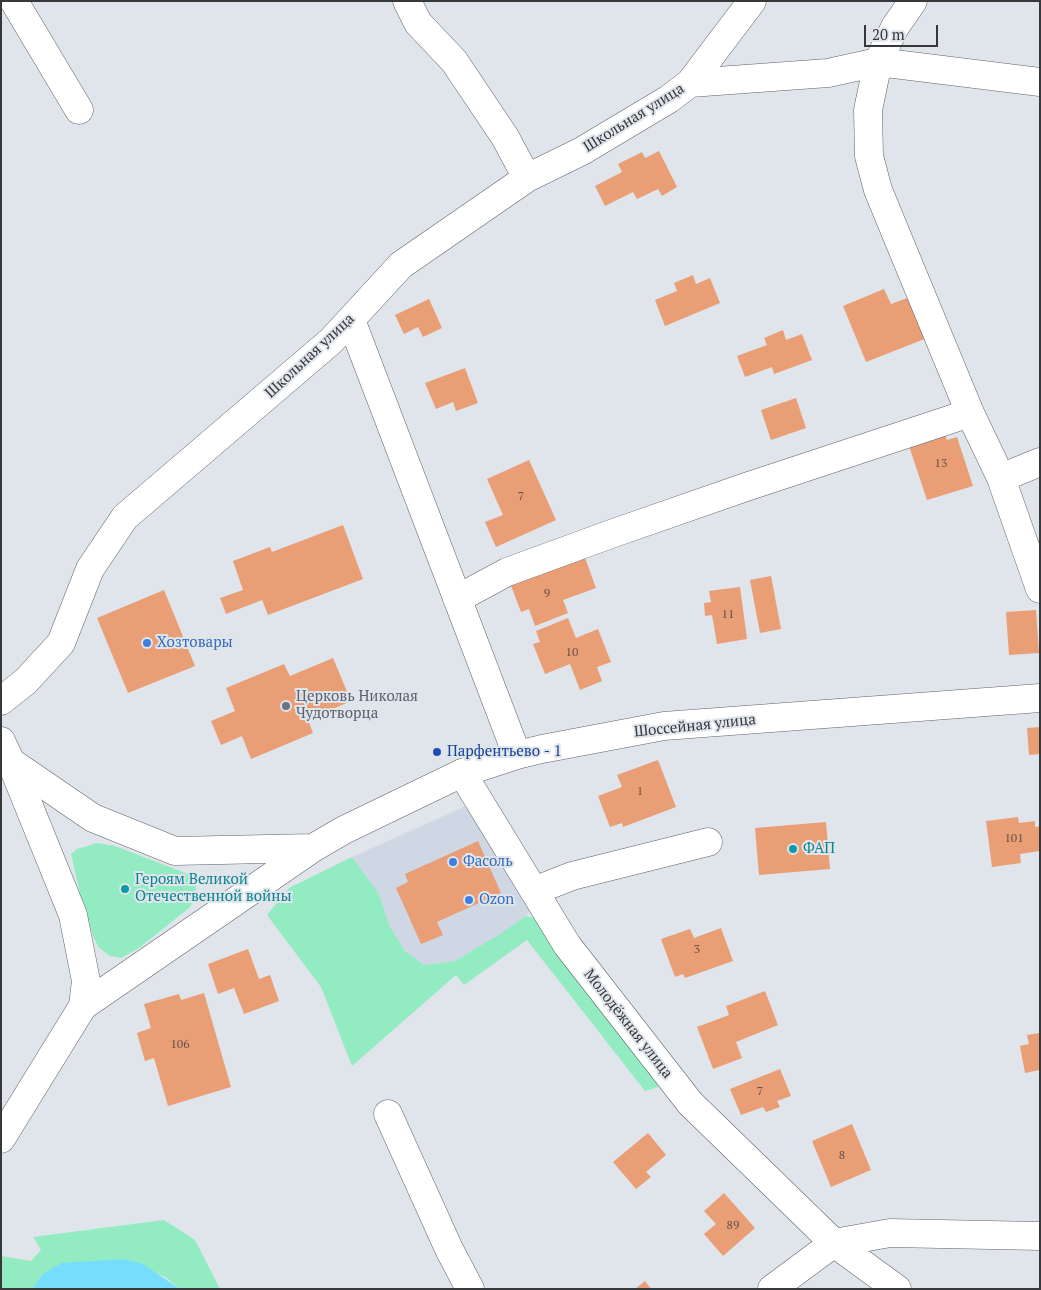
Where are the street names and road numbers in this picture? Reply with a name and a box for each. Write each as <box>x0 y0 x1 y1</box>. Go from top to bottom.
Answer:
street label: Школьная улица <box>580 80 688 156</box>
street label: Школьная улица <box>262 310 358 402</box>
street label: Шоссейная улица <box>633 711 757 741</box>
street label: Молодёжная улица <box>580 966 676 1082</box>

